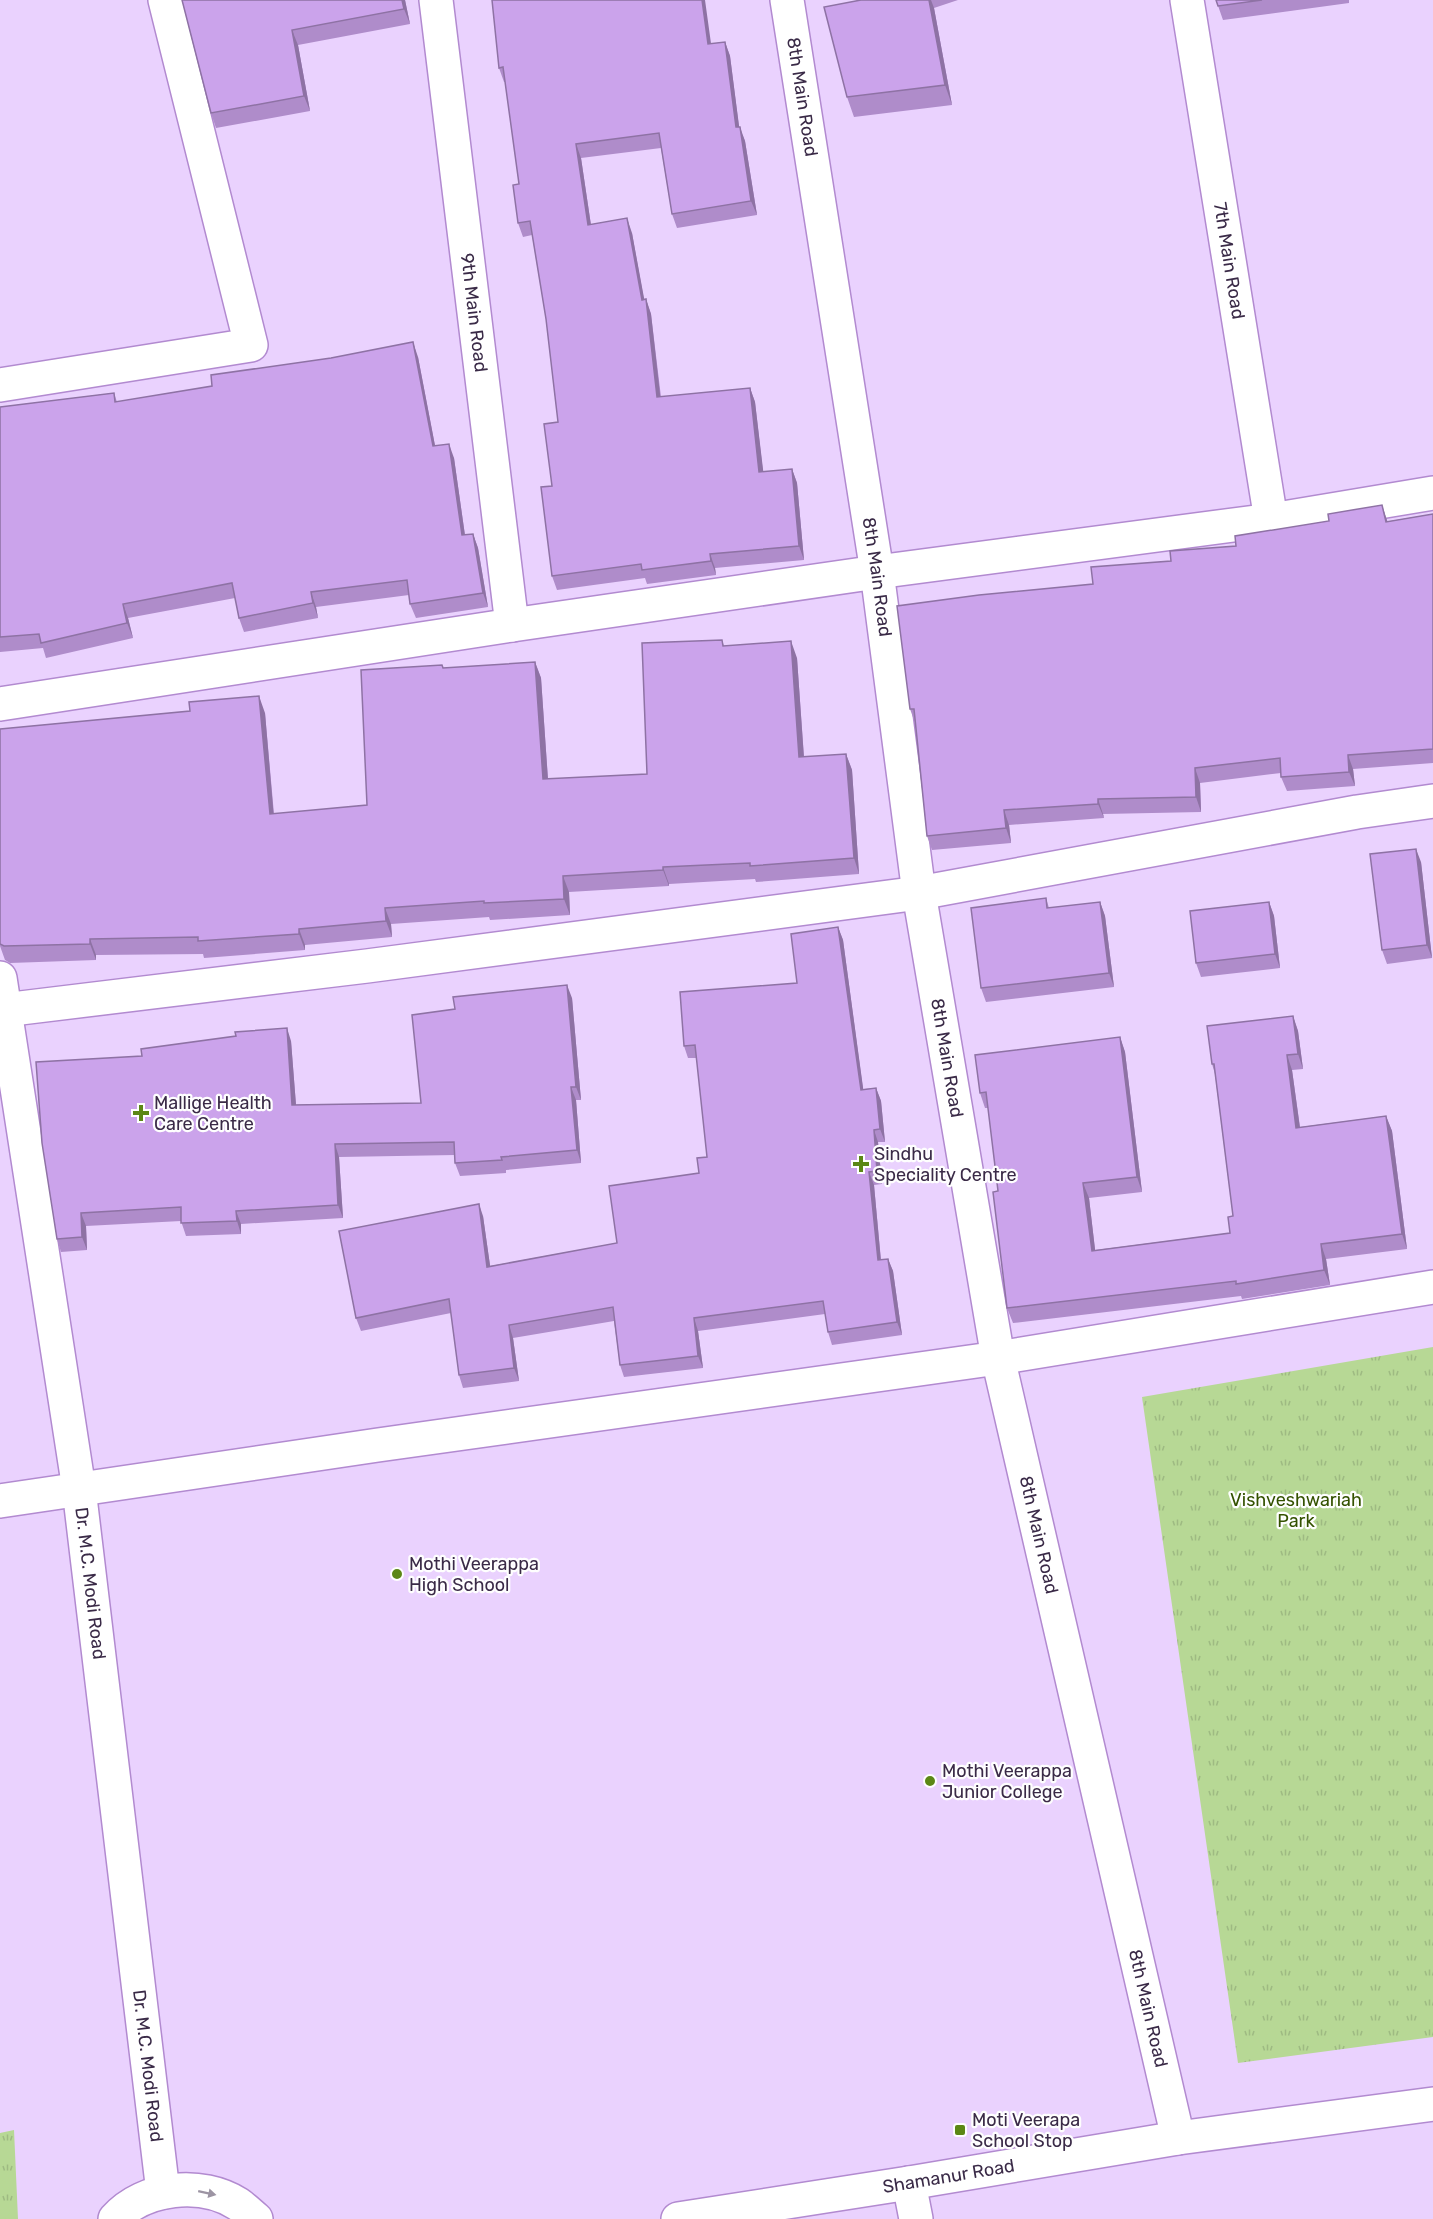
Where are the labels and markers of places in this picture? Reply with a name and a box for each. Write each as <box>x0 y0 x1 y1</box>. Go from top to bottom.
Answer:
place label: Mallige Health Care Centre <box>154 1092 272 1135</box>
marker: Mallige Health Care Centre <box>132 1104 150 1122</box>
place label: Sindhu Speciality Centre <box>874 1143 1017 1186</box>
marker: Sindhu Speciality Centre <box>852 1155 870 1173</box>
place label: Mothi Veerappa High School <box>409 1553 539 1596</box>
marker: Mothi Veerappa High School <box>390 1567 404 1581</box>
place label: Mothi Veerappa Junior College <box>942 1760 1072 1803</box>
marker: Mothi Veerappa Junior College <box>923 1774 937 1788</box>
place label: Moti Veerapa School Stop <box>972 2109 1080 2152</box>
marker: Moti Veerapa School Stop <box>953 2123 967 2137</box>

